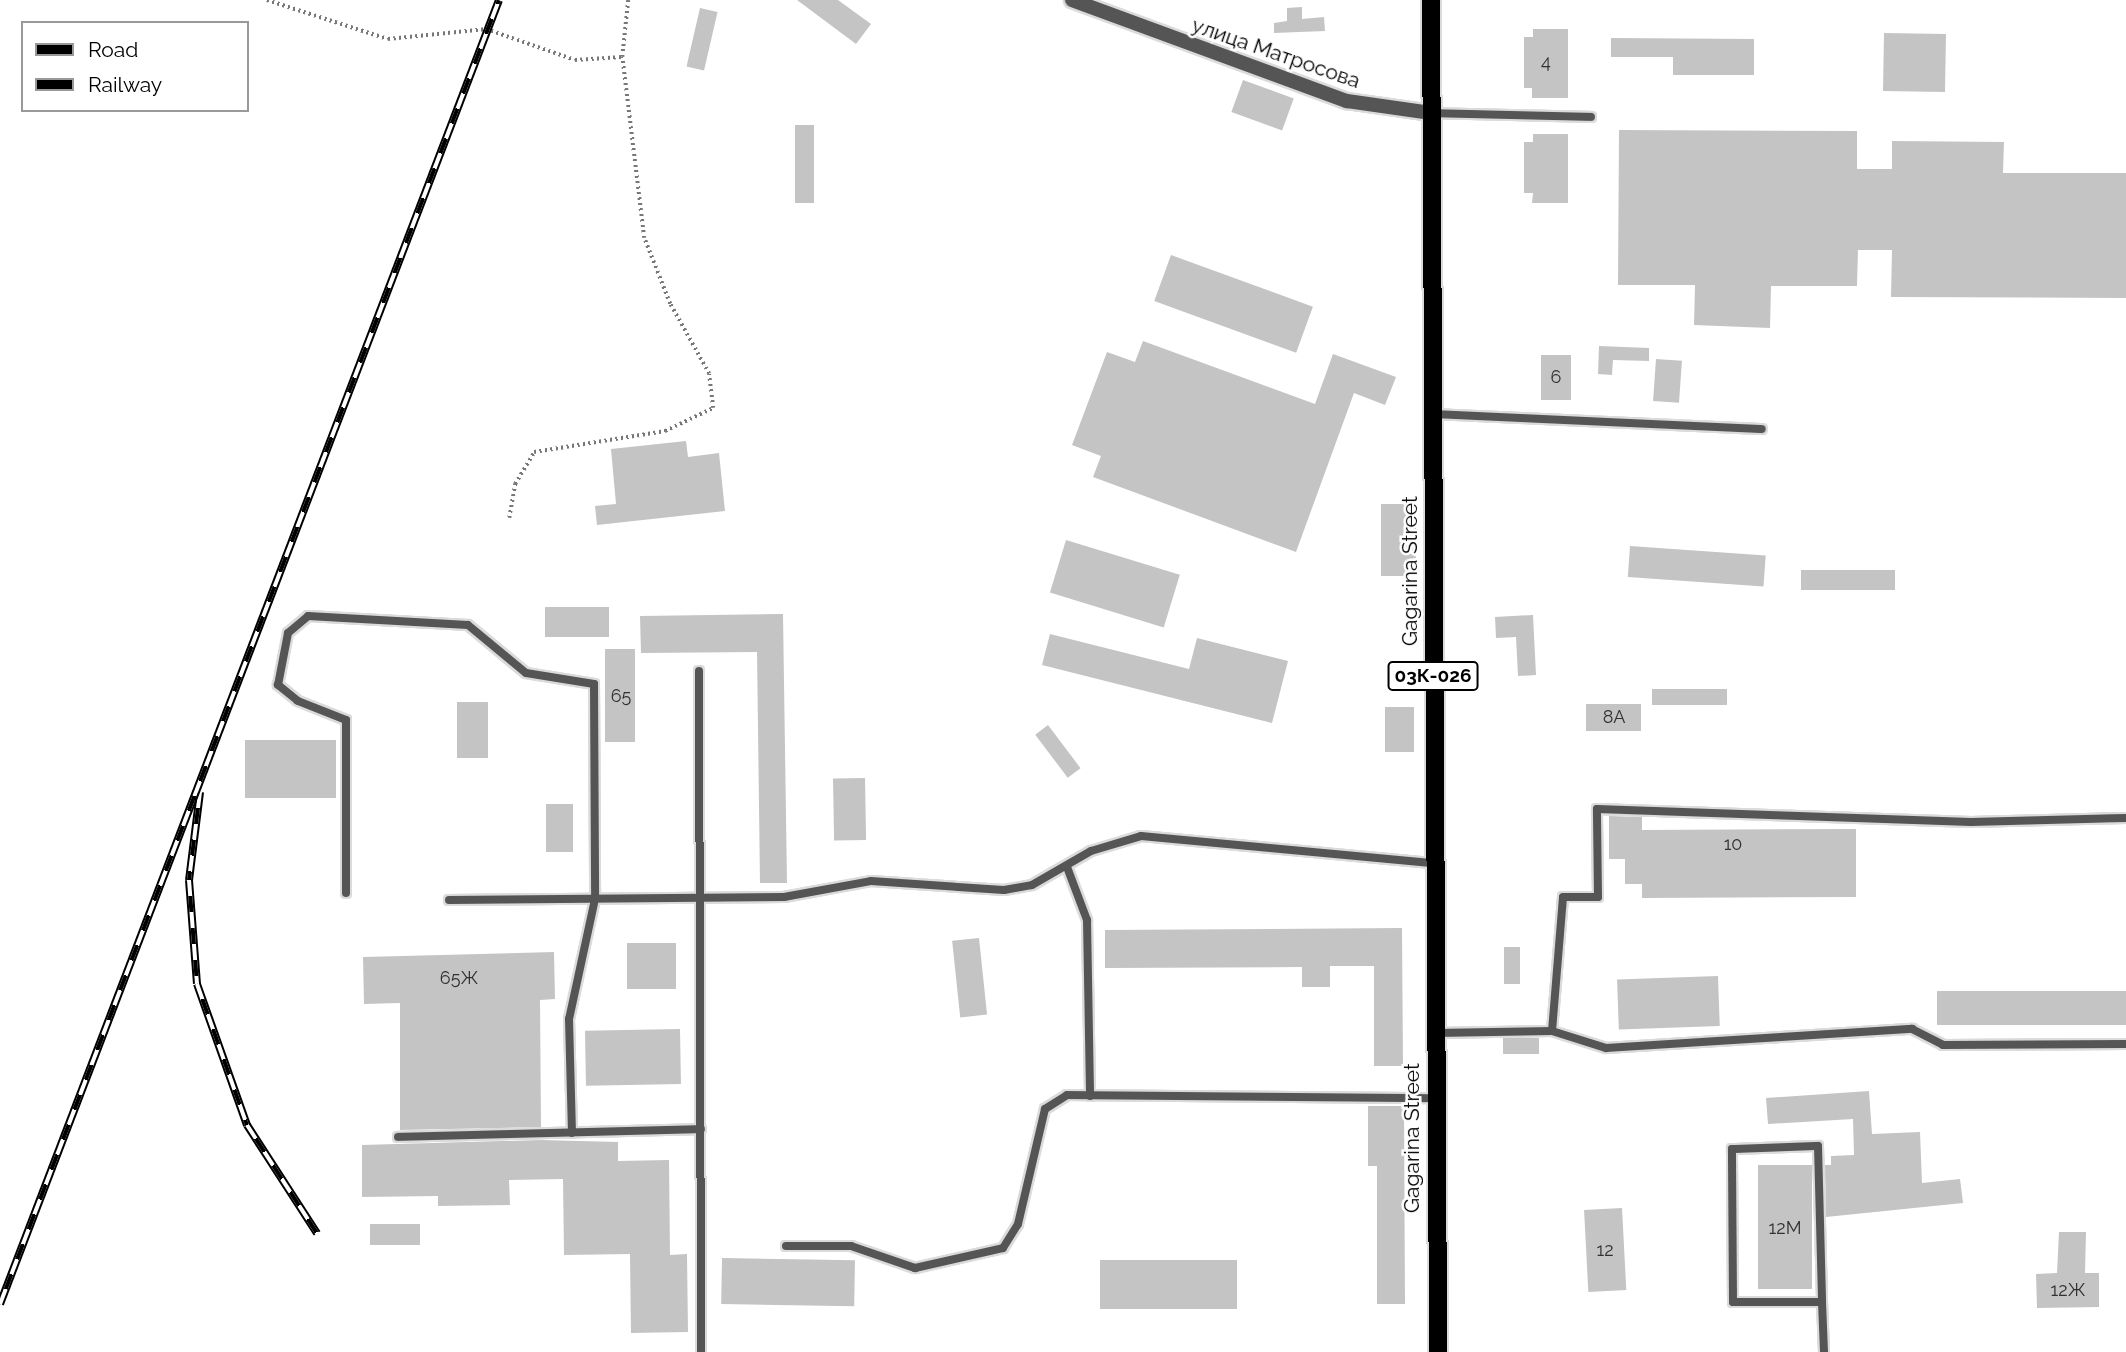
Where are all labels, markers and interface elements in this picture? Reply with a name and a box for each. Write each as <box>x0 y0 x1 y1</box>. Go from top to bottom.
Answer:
street label: улица Матросова <box>1188 12 1364 94</box>
legend <box>21 21 248 112</box>
text: Road <box>88 37 138 62</box>
house number: 4 <box>1541 51 1551 73</box>
text: Railway <box>88 72 162 97</box>
house number: 6 <box>1551 366 1561 388</box>
street label: Gagarina Street <box>1397 496 1423 646</box>
road number: 03К-026 <box>1388 660 1478 692</box>
house number: 65 <box>611 685 631 707</box>
house number: 8А <box>1603 706 1625 728</box>
house number: 10 <box>1724 833 1742 855</box>
house number: 65Ж <box>440 967 478 989</box>
street label: Gagarina Street <box>1399 1063 1425 1213</box>
house number: 12М <box>1769 1217 1801 1239</box>
house number: 12 <box>1596 1239 1614 1261</box>
house number: 12Ж <box>2051 1279 2085 1301</box>

